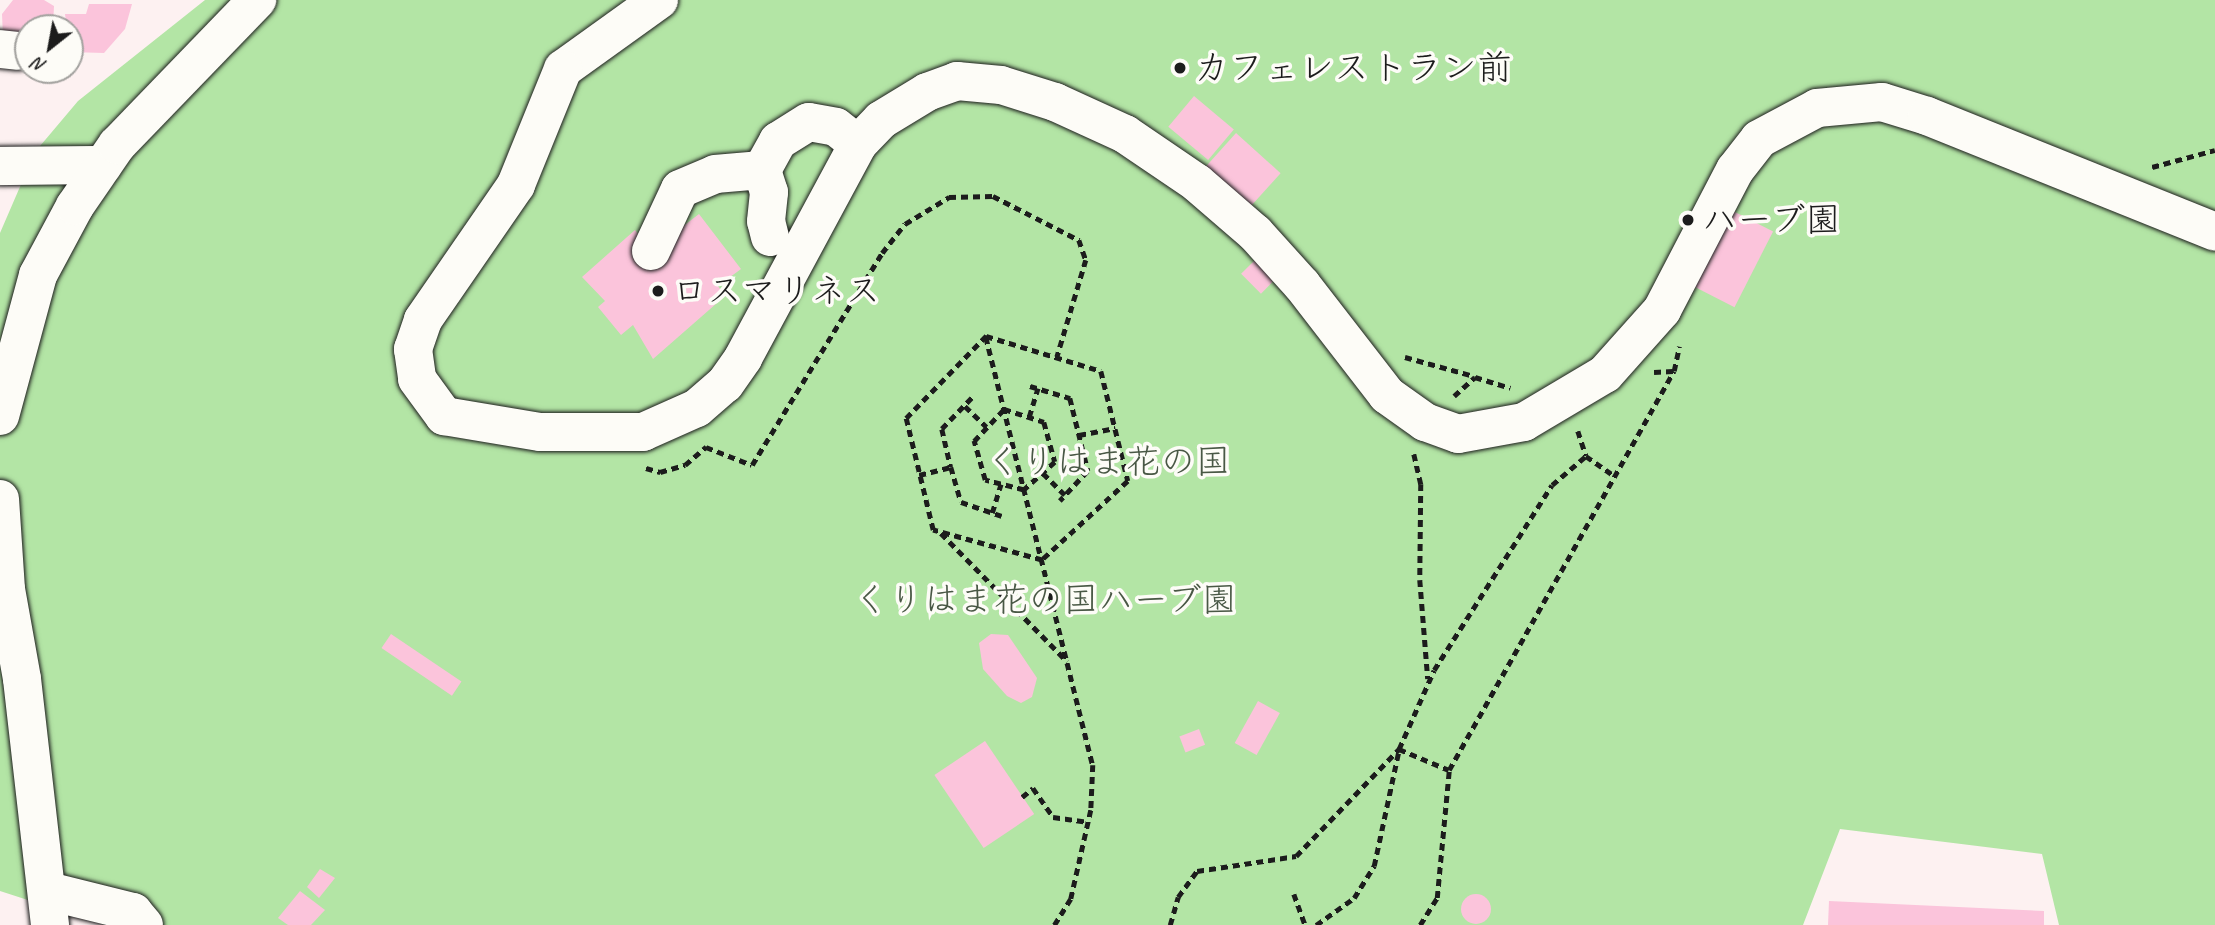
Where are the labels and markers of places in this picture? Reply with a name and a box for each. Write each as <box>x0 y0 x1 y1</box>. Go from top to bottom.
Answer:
place label: カフェレストラン前 <box>1194 47 1509 89</box>
marker: カフェレストラン前 <box>1172 60 1188 76</box>
place label: ハーブ園 <box>1702 199 1842 241</box>
marker: ハーブ園 <box>1680 212 1696 228</box>
place label: ロスマリネス <box>672 270 882 312</box>
marker: ロスマリネス <box>650 283 666 299</box>

